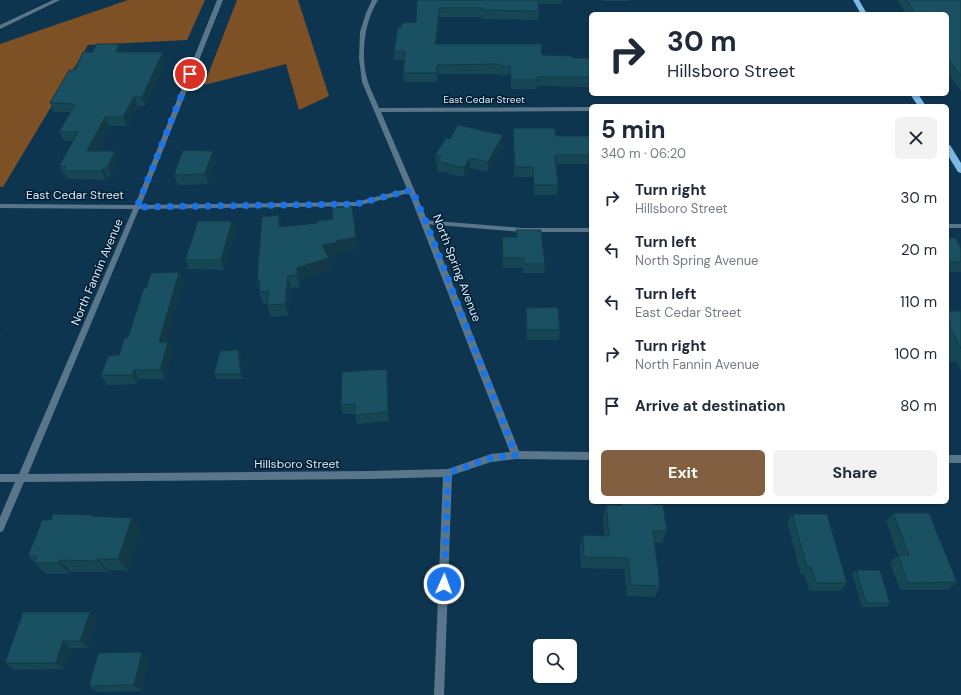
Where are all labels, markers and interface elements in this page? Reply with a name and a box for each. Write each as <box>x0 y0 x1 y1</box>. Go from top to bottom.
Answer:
text: 30 m <box>667 23 737 60</box>
icon: right <box>601 28 653 80</box>
pin <box>173 57 207 91</box>
text: Hillsboro Street <box>667 59 795 83</box>
icon: arrive <box>179 63 201 85</box>
street label: East Cedar Street <box>443 93 525 106</box>
text: 5 min <box>601 114 666 145</box>
button: close <box>895 117 937 159</box>
text: 340 m · 06:20 <box>601 145 686 162</box>
text: Turn right <box>635 180 706 200</box>
street label: East Cedar Street <box>26 187 124 203</box>
icon: right <box>601 187 623 209</box>
text: 30 m <box>901 188 937 208</box>
text: Hillsboro Street <box>635 200 728 217</box>
street label: North Spring Avenue <box>429 212 485 324</box>
street label: North Fannin Avenue <box>67 216 127 328</box>
text: Turn left <box>635 232 696 252</box>
icon: left <box>601 239 623 261</box>
text: 20 m <box>901 240 937 260</box>
text: North Spring Avenue <box>635 252 759 269</box>
text: Turn left <box>635 284 696 304</box>
icon: left <box>601 291 623 313</box>
text: 110 m <box>900 292 937 312</box>
text: East Cedar Street <box>635 304 741 321</box>
text: Turn right <box>635 336 706 356</box>
icon: right <box>601 343 623 365</box>
text: 100 m <box>894 344 937 364</box>
text: North Fannin Avenue <box>635 356 759 373</box>
icon: arrive <box>601 395 623 417</box>
text: Arrive at destination <box>635 396 786 416</box>
text: 80 m <box>900 396 937 416</box>
button: Exit <box>601 450 765 496</box>
button: Share <box>773 450 937 496</box>
street label: Hillsboro Street <box>254 456 340 472</box>
position arrow <box>423 563 465 605</box>
map controls <box>533 639 577 683</box>
button: search <box>533 639 577 683</box>

